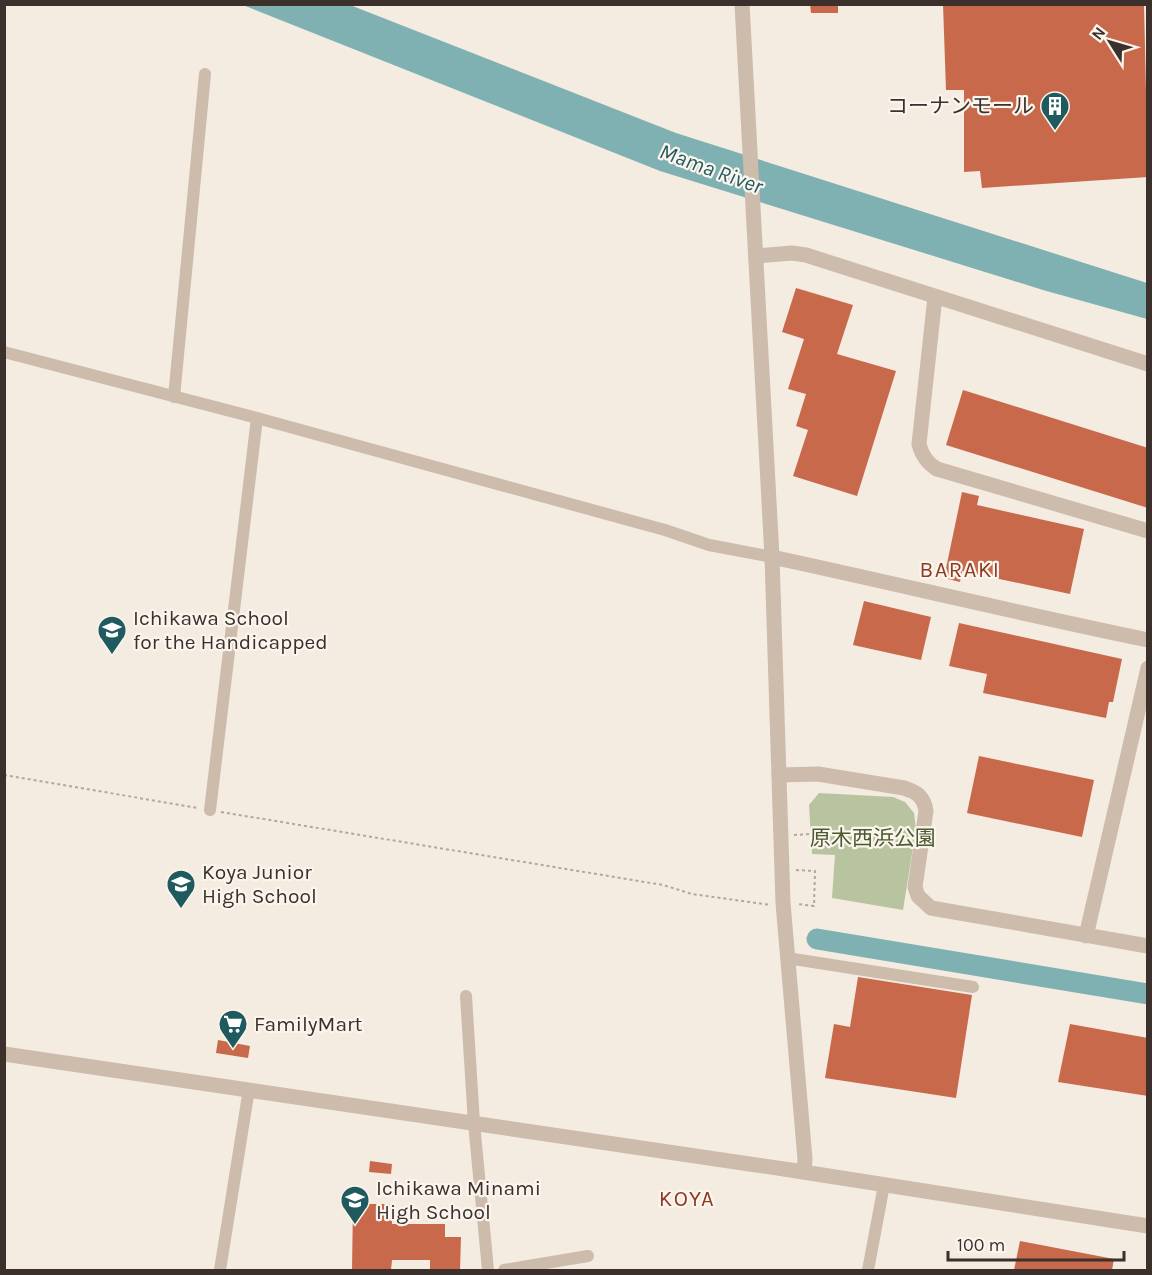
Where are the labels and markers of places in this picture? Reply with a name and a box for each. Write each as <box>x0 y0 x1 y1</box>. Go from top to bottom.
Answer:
building icon: コーナンモール <box>1039 90 1071 132</box>
place label: コーナンモール <box>887 94 1034 118</box>
place label: Ichikawa School for the Handicapped <box>133 606 328 654</box>
school or university icon: Ichikawa School for the Handicapped <box>96 614 128 656</box>
place label: Koya Junior High School <box>202 860 317 908</box>
school or university icon: Koya Junior High School <box>165 868 197 910</box>
supermarket icon: FamilyMart <box>217 1008 249 1050</box>
place label: FamilyMart <box>254 1012 363 1036</box>
place label: Ichikawa Minami High School <box>376 1176 541 1224</box>
school or university icon: Ichikawa Minami High School <box>339 1184 371 1226</box>

